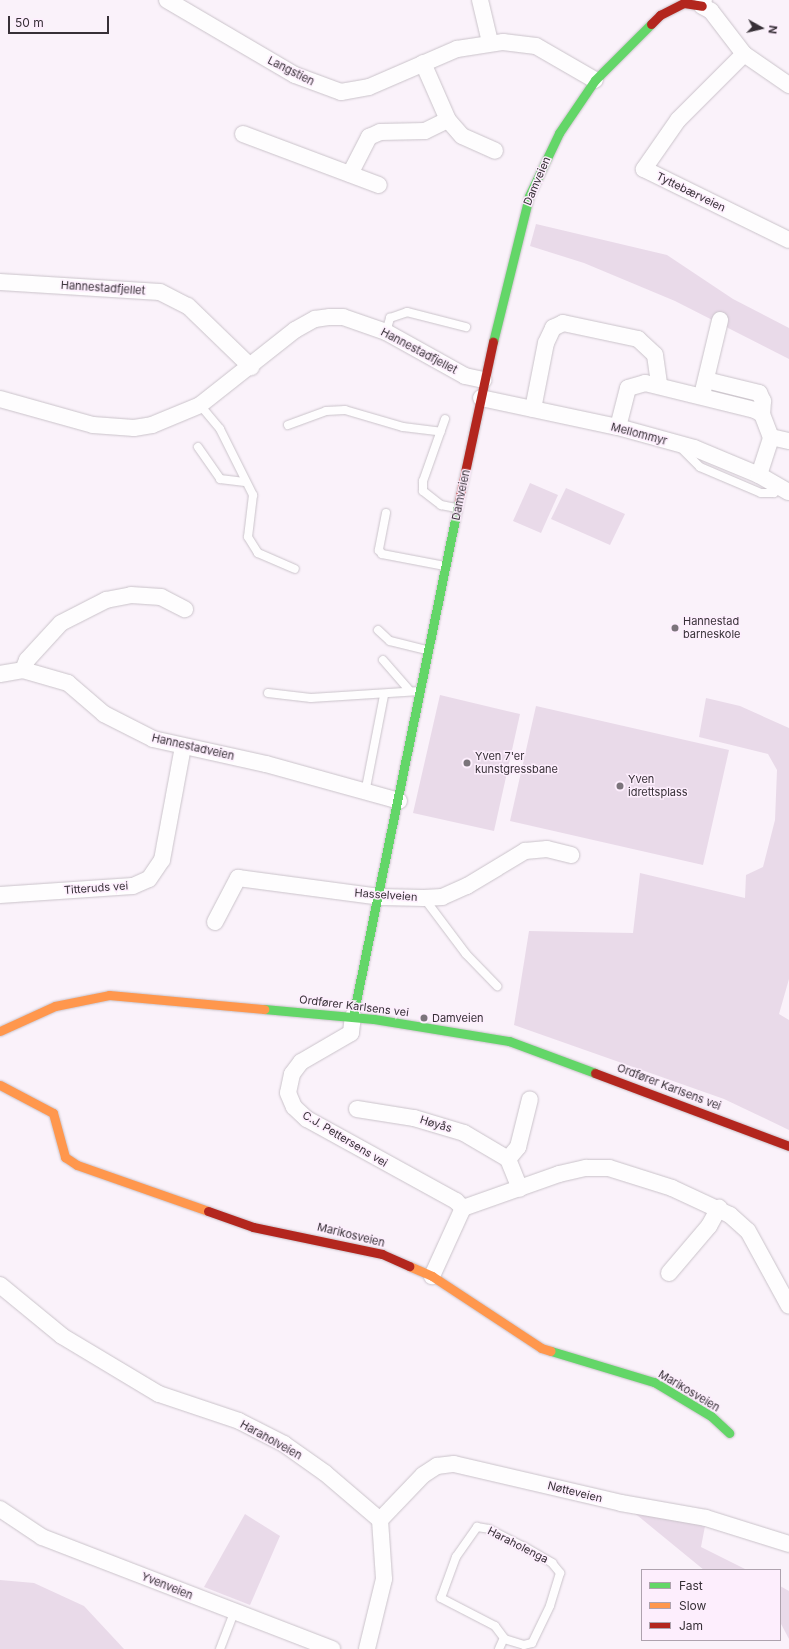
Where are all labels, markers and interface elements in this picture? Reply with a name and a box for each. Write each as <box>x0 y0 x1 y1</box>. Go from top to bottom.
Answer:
scale bar <box>10 8 111 34</box>
north arrow <box>741 8 781 48</box>
text: 50 m <box>15 15 44 30</box>
text: N <box>765 25 780 35</box>
street label: Langstien <box>265 54 317 88</box>
street label: Damveien <box>521 155 553 207</box>
street label: Tyttebærveien <box>654 170 728 214</box>
street label: Hannestadfjellet <box>60 278 146 298</box>
street label: Hannestadfjellet <box>379 325 459 377</box>
street label: Mellommyr <box>609 420 669 448</box>
street label: Damveien <box>449 468 473 522</box>
place label: Hannestad barneskole <box>683 615 741 641</box>
marker: Hannestad barneskole <box>670 623 680 633</box>
street label: Hannestadveien <box>151 731 235 763</box>
place label: Yven 7'er kunstgressbane <box>475 750 558 776</box>
marker: Yven 7'er kunstgressbane <box>462 758 472 768</box>
place label: Yven idrettsplass <box>628 773 688 799</box>
marker: Yven idrettsplass <box>615 781 625 791</box>
street label: Titteruds vei <box>63 879 129 897</box>
street label: Hasselveien <box>354 886 418 904</box>
street label: Ordfører Karlsens vei <box>298 993 410 1019</box>
place label: Damveien <box>432 1011 484 1025</box>
marker: Damveien <box>419 1013 429 1023</box>
street label: Ordfører Karlsens vei <box>615 1061 723 1113</box>
street label: C.J. Pettersens vei <box>300 1108 390 1170</box>
street label: Høyås <box>418 1113 454 1135</box>
street label: Marikosveien <box>316 1220 386 1250</box>
street label: Marikosveien <box>656 1368 722 1414</box>
street label: Haraholveien <box>238 1418 304 1462</box>
street label: Nøtteveien <box>546 1479 604 1505</box>
street label: Haraholenga <box>485 1524 551 1566</box>
legend <box>641 1569 781 1641</box>
street label: Yvenveien <box>139 1570 195 1602</box>
text: Fast <box>679 1578 703 1593</box>
text: Slow <box>679 1598 706 1613</box>
text: Jam <box>679 1618 703 1633</box>

